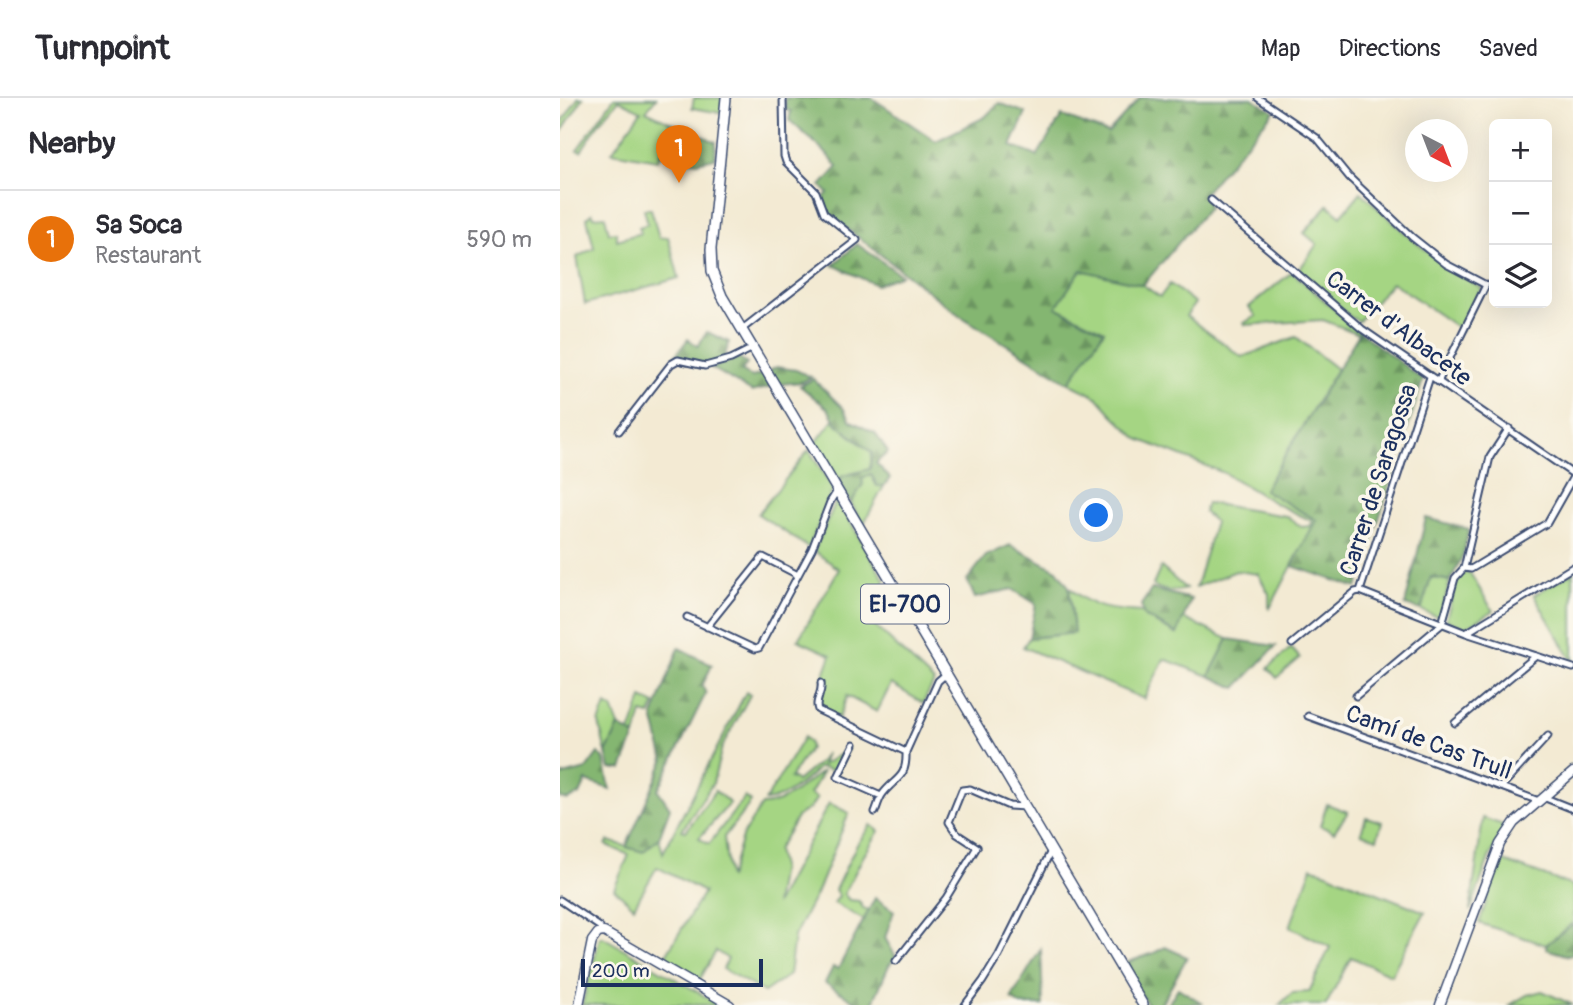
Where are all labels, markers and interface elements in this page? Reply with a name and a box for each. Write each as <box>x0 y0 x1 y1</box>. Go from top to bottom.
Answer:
text: Turnpoint <box>35 28 170 69</box>
text: Map <box>1261 34 1301 63</box>
text: Directions <box>1339 34 1440 63</box>
text: Saved <box>1478 34 1538 63</box>
north arrow <box>1405 119 1468 182</box>
map controls <box>1489 119 1552 308</box>
button: + <box>1489 119 1552 182</box>
text: Nearby <box>28 125 115 162</box>
pin: 1 <box>656 125 702 183</box>
button: − <box>1489 182 1552 245</box>
text: Sa Soca <box>95 209 182 241</box>
text: 1 <box>47 225 56 254</box>
text: 590 m <box>467 225 532 254</box>
text: Restaurant <box>95 241 201 270</box>
button: layers <box>1489 245 1552 308</box>
street label: Carrer d'Albacete <box>1320 264 1477 393</box>
street label: Carrer de Saragossa <box>1334 381 1423 580</box>
your location <box>1079 498 1113 532</box>
road number: EI-700 <box>861 584 949 624</box>
street label: Camí de Cas Trull <box>1342 699 1516 786</box>
scale bar <box>581 956 763 988</box>
text: 200 m <box>592 959 650 983</box>

